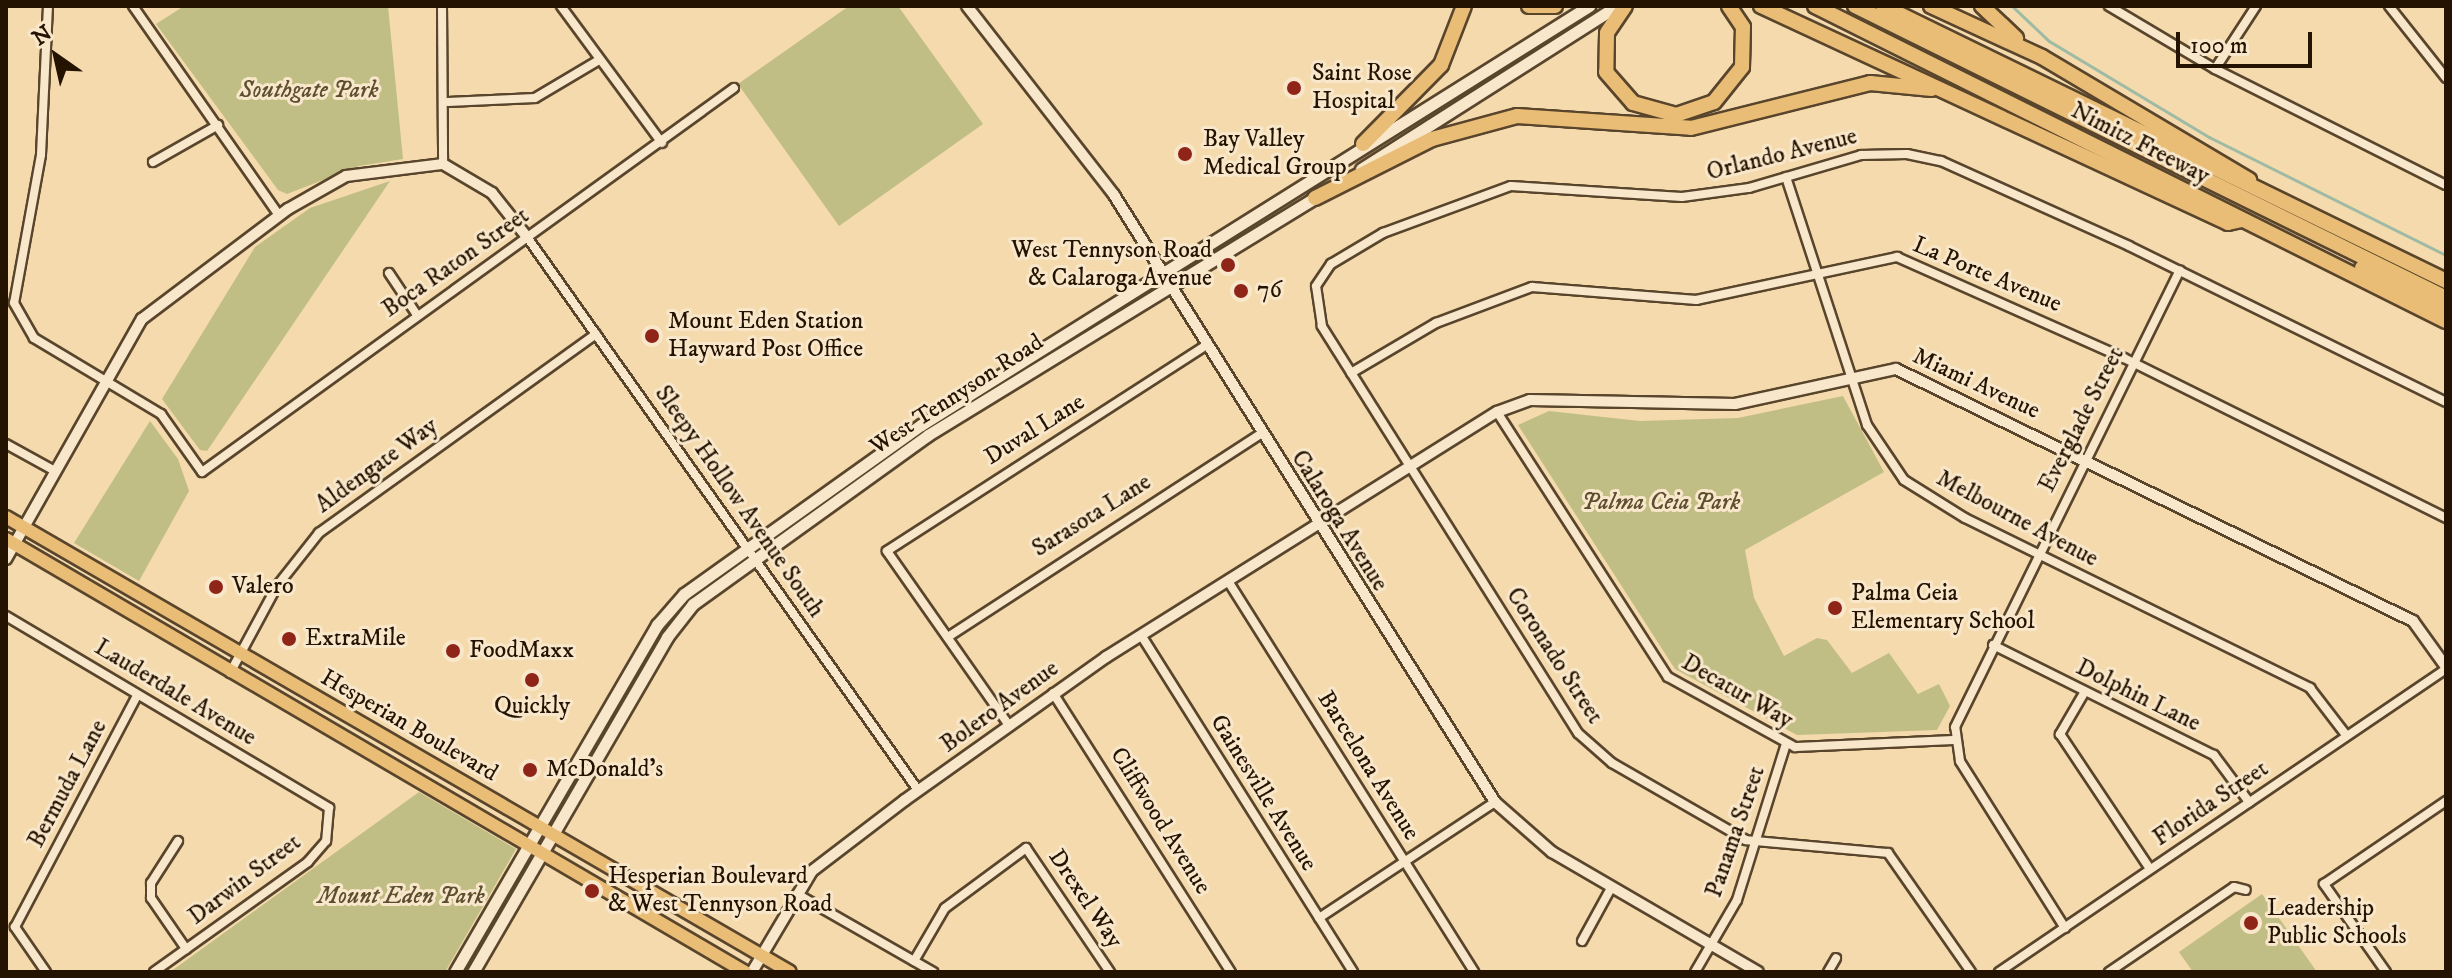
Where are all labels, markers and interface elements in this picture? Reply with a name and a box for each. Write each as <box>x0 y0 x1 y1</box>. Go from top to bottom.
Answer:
north arrow <box>16 16 96 96</box>
scale bar <box>2180 16 2316 66</box>
text: N <box>27 19 57 52</box>
text: 100 m <box>2190 31 2248 61</box>
place label: Saint Rose Hospital <box>1312 60 1412 116</box>
park label: Southgate Park <box>239 77 379 105</box>
marker: Saint Rose Hospital <box>1283 77 1305 99</box>
street label: Nimitz Freeway <box>2066 97 2214 191</box>
street label: Orlando Avenue <box>1704 122 1860 188</box>
place label: Bay Valley Medical Group <box>1203 126 1347 182</box>
marker: Bay Valley Medical Group <box>1174 143 1196 165</box>
street label: Boca Raton Street <box>377 202 535 324</box>
street label: La Porte Avenue <box>1908 231 2066 319</box>
place label: West Tennyson Road & Calaroga Avenue <box>1011 237 1212 293</box>
marker: West Tennyson Road & Calaroga Avenue <box>1219 256 1237 274</box>
place label: 76 <box>1257 277 1282 305</box>
marker: 76 <box>1232 282 1250 300</box>
place label: Mount Eden Station Hayward Post Office <box>668 308 863 364</box>
marker: Mount Eden Station Hayward Post Office <box>643 327 661 345</box>
street label: West Tennyson Road <box>865 328 1049 462</box>
street label: Miami Avenue <box>1908 342 2044 426</box>
street label: Everglade Street <box>2033 343 2131 497</box>
street label: Sleepy Hollow Avenue South <box>648 381 830 623</box>
street label: Duval Lane <box>980 388 1090 472</box>
street label: Aldengate Way <box>310 412 444 520</box>
street label: Calaroga Avenue <box>1284 445 1394 597</box>
street label: Melbourne Avenue <box>1931 464 2103 574</box>
street label: Sarasota Lane <box>1027 468 1157 564</box>
park label: Palma Ceia Park <box>1582 489 1740 517</box>
place label: Valero <box>232 573 294 601</box>
marker: Valero <box>207 578 225 596</box>
place label: Palma Ceia Elementary School <box>1851 580 2035 636</box>
street label: Coronado Street <box>1499 583 1609 729</box>
marker: Palma Ceia Elementary School <box>1826 599 1844 617</box>
place label: ExtraMile <box>305 625 406 653</box>
marker: ExtraMile <box>280 630 298 648</box>
street label: Lauderdale Avenue <box>89 633 261 753</box>
place label: FoodMaxx <box>469 637 574 665</box>
marker: FoodMaxx <box>444 642 462 660</box>
street label: Decatur Way <box>1676 649 1798 735</box>
street label: Dolphin Lane <box>2071 653 2205 739</box>
street label: Bolero Avenue <box>935 655 1065 759</box>
street label: Hesperian Boulevard <box>315 664 503 788</box>
marker: Quickly <box>523 671 541 689</box>
street label: Barcelona Avenue <box>1311 686 1425 846</box>
place label: Quickly <box>494 693 570 721</box>
street label: Gainesville Avenue <box>1203 709 1323 877</box>
street label: Bermuda Lane <box>22 715 114 853</box>
street label: Cliffwood Avenue <box>1103 742 1217 900</box>
street label: Florida Street <box>2148 755 2274 853</box>
place label: McDonald's <box>546 756 663 784</box>
marker: McDonald's <box>521 761 539 779</box>
street label: Panama Street <box>1700 763 1772 901</box>
street label: Darwin Street <box>183 828 307 932</box>
street label: Drexel Way <box>1042 844 1128 954</box>
place label: Hesperian Boulevard & West Tennyson Road <box>608 863 832 919</box>
marker: Hesperian Boulevard & West Tennyson Road <box>583 882 601 900</box>
park label: Mount Eden Park <box>317 883 485 911</box>
place label: Leadership Public Schools <box>2267 895 2406 951</box>
marker: Leadership Public Schools <box>2242 914 2260 932</box>

